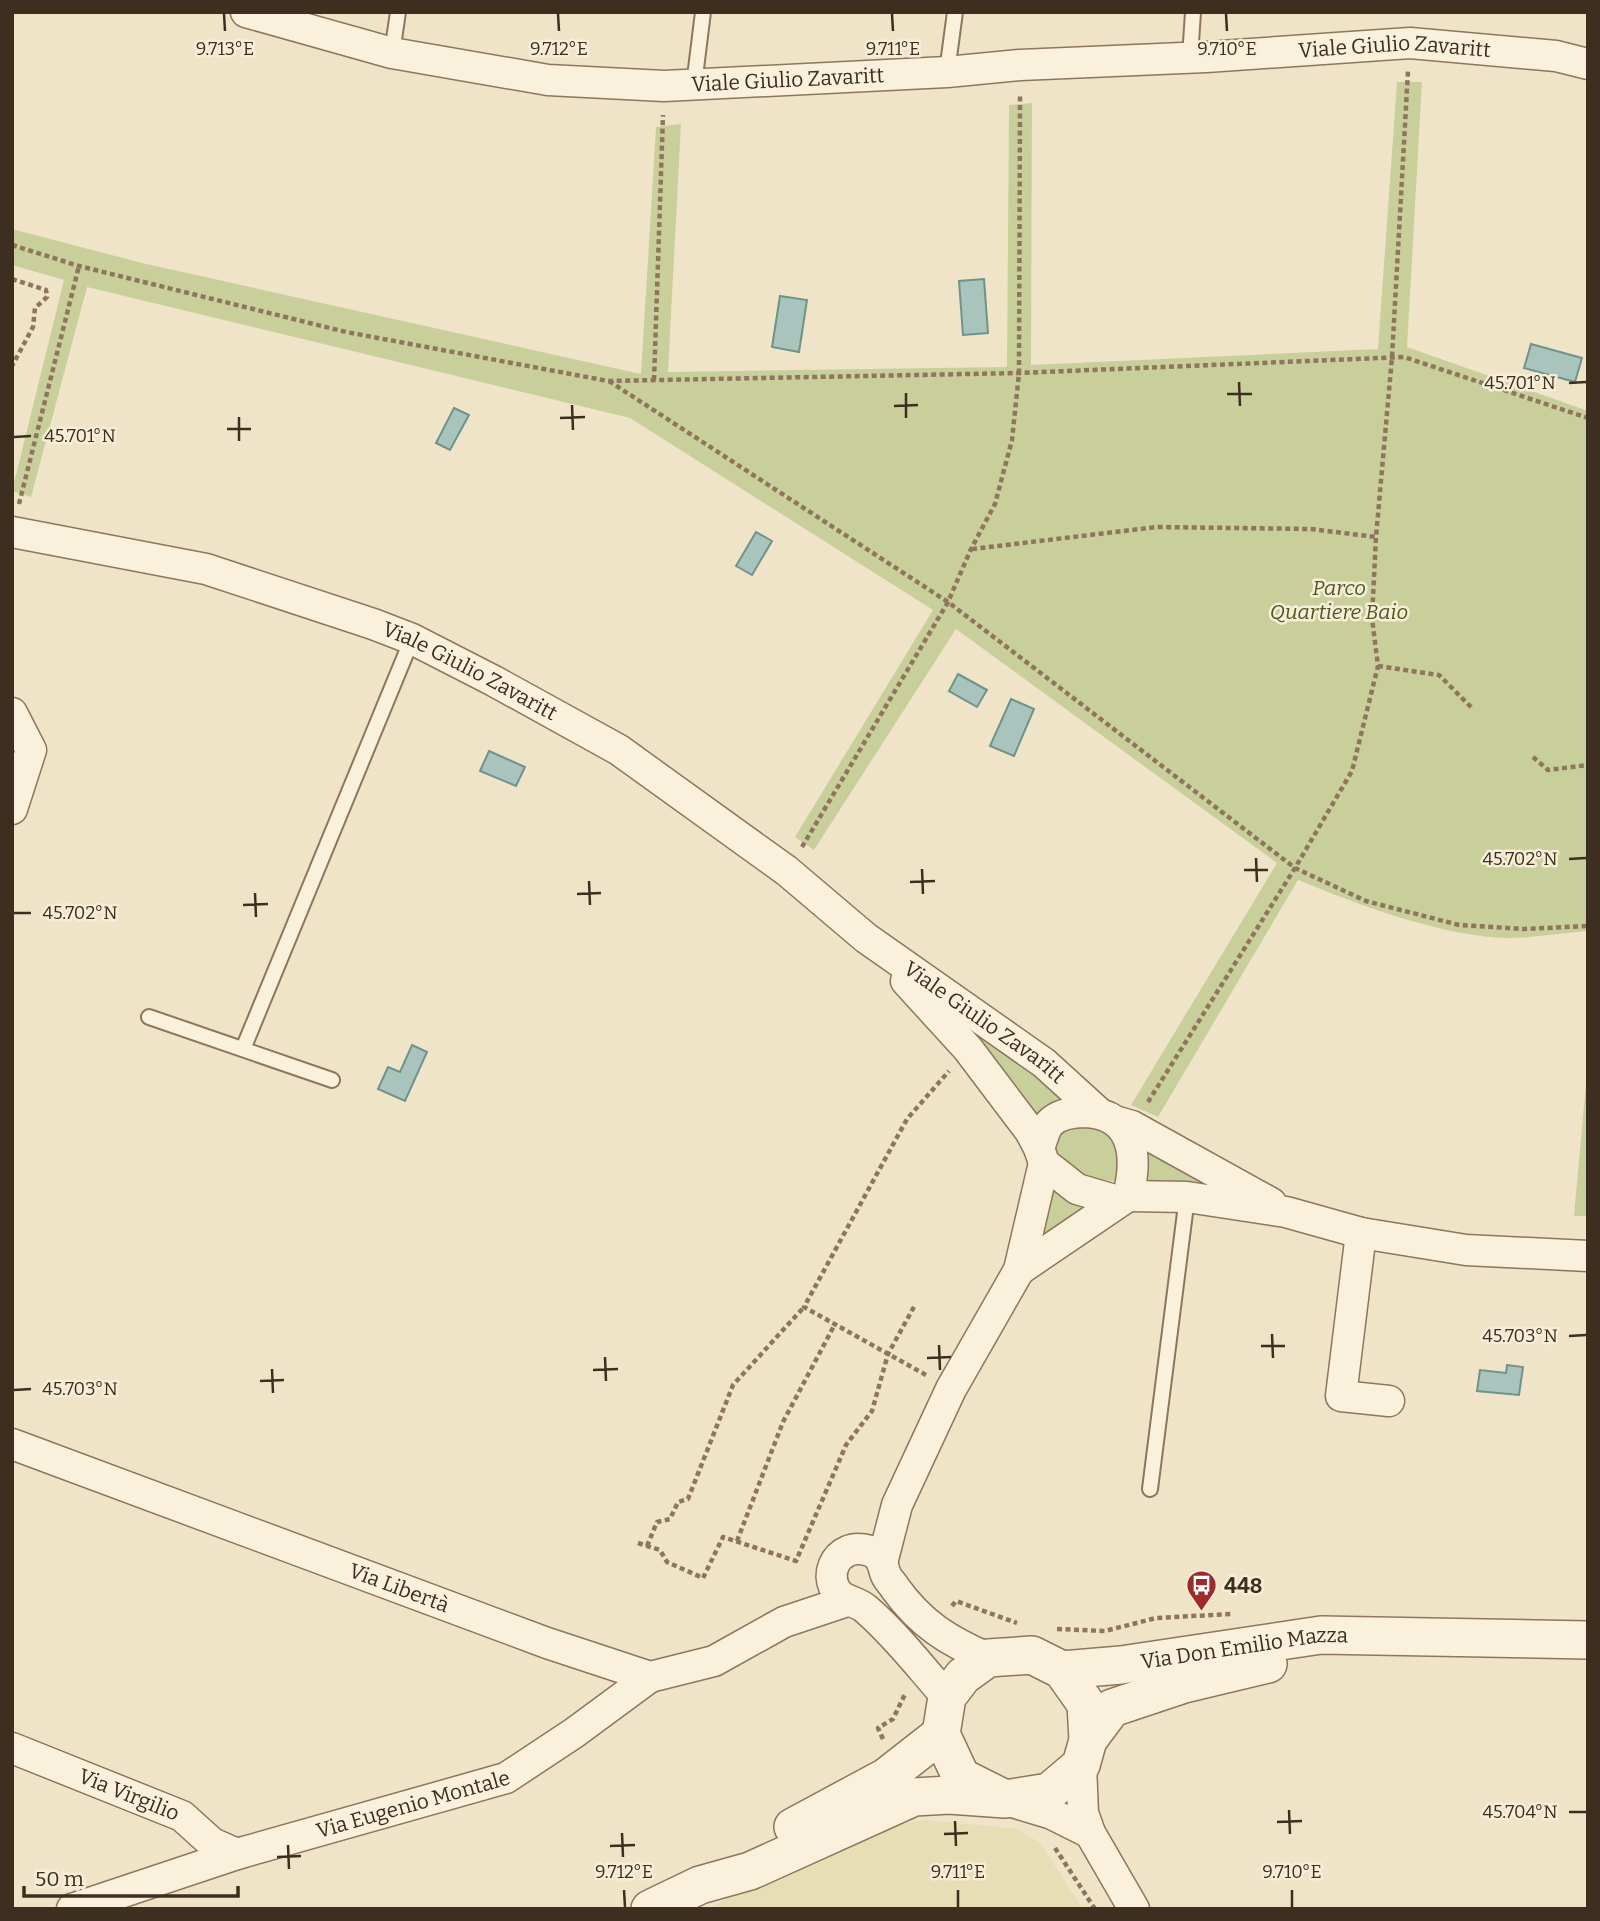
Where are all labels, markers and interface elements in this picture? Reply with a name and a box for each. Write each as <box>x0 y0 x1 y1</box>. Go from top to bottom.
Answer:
street label: Viale Giulio Zavaritt <box>1297 30 1492 64</box>
text: 9.713°E <box>196 38 254 60</box>
text: 9.712°E <box>530 38 588 60</box>
text: 9.711°E <box>866 38 920 60</box>
text: 9.710°E <box>1197 38 1257 60</box>
street label: Viale Giulio Zavaritt <box>691 62 885 98</box>
text: 45.701°N <box>1484 372 1556 394</box>
text: 45.701°N <box>44 425 116 447</box>
park label: Parco Quartiere Baio <box>1270 575 1408 625</box>
street label: Viale Giulio Zavaritt <box>379 616 562 726</box>
text: 45.702°N <box>1483 848 1557 870</box>
text: 45.702°N <box>43 902 117 924</box>
street label: Viale Giulio Zavaritt <box>899 955 1071 1089</box>
text: 45.703°N <box>1482 1325 1558 1347</box>
text: 45.703°N <box>42 1378 118 1400</box>
street label: Via Libertà <box>345 1558 453 1619</box>
bus stop icon: 448 <box>1184 1569 1218 1613</box>
place label: 448 <box>1224 1573 1262 1599</box>
street label: Via Don Emilio Mazza <box>1139 1622 1349 1675</box>
street label: Via Virgilio <box>75 1763 183 1827</box>
street label: Via Eugenio Montale <box>313 1765 513 1844</box>
text: 45.704°N <box>1483 1801 1557 1823</box>
scale bar <box>24 1854 238 1898</box>
text: 9.712°E <box>595 1861 653 1883</box>
text: 9.711°E <box>931 1861 985 1883</box>
text: 9.710°E <box>1262 1861 1322 1883</box>
text: 50 m <box>35 1866 84 1892</box>

